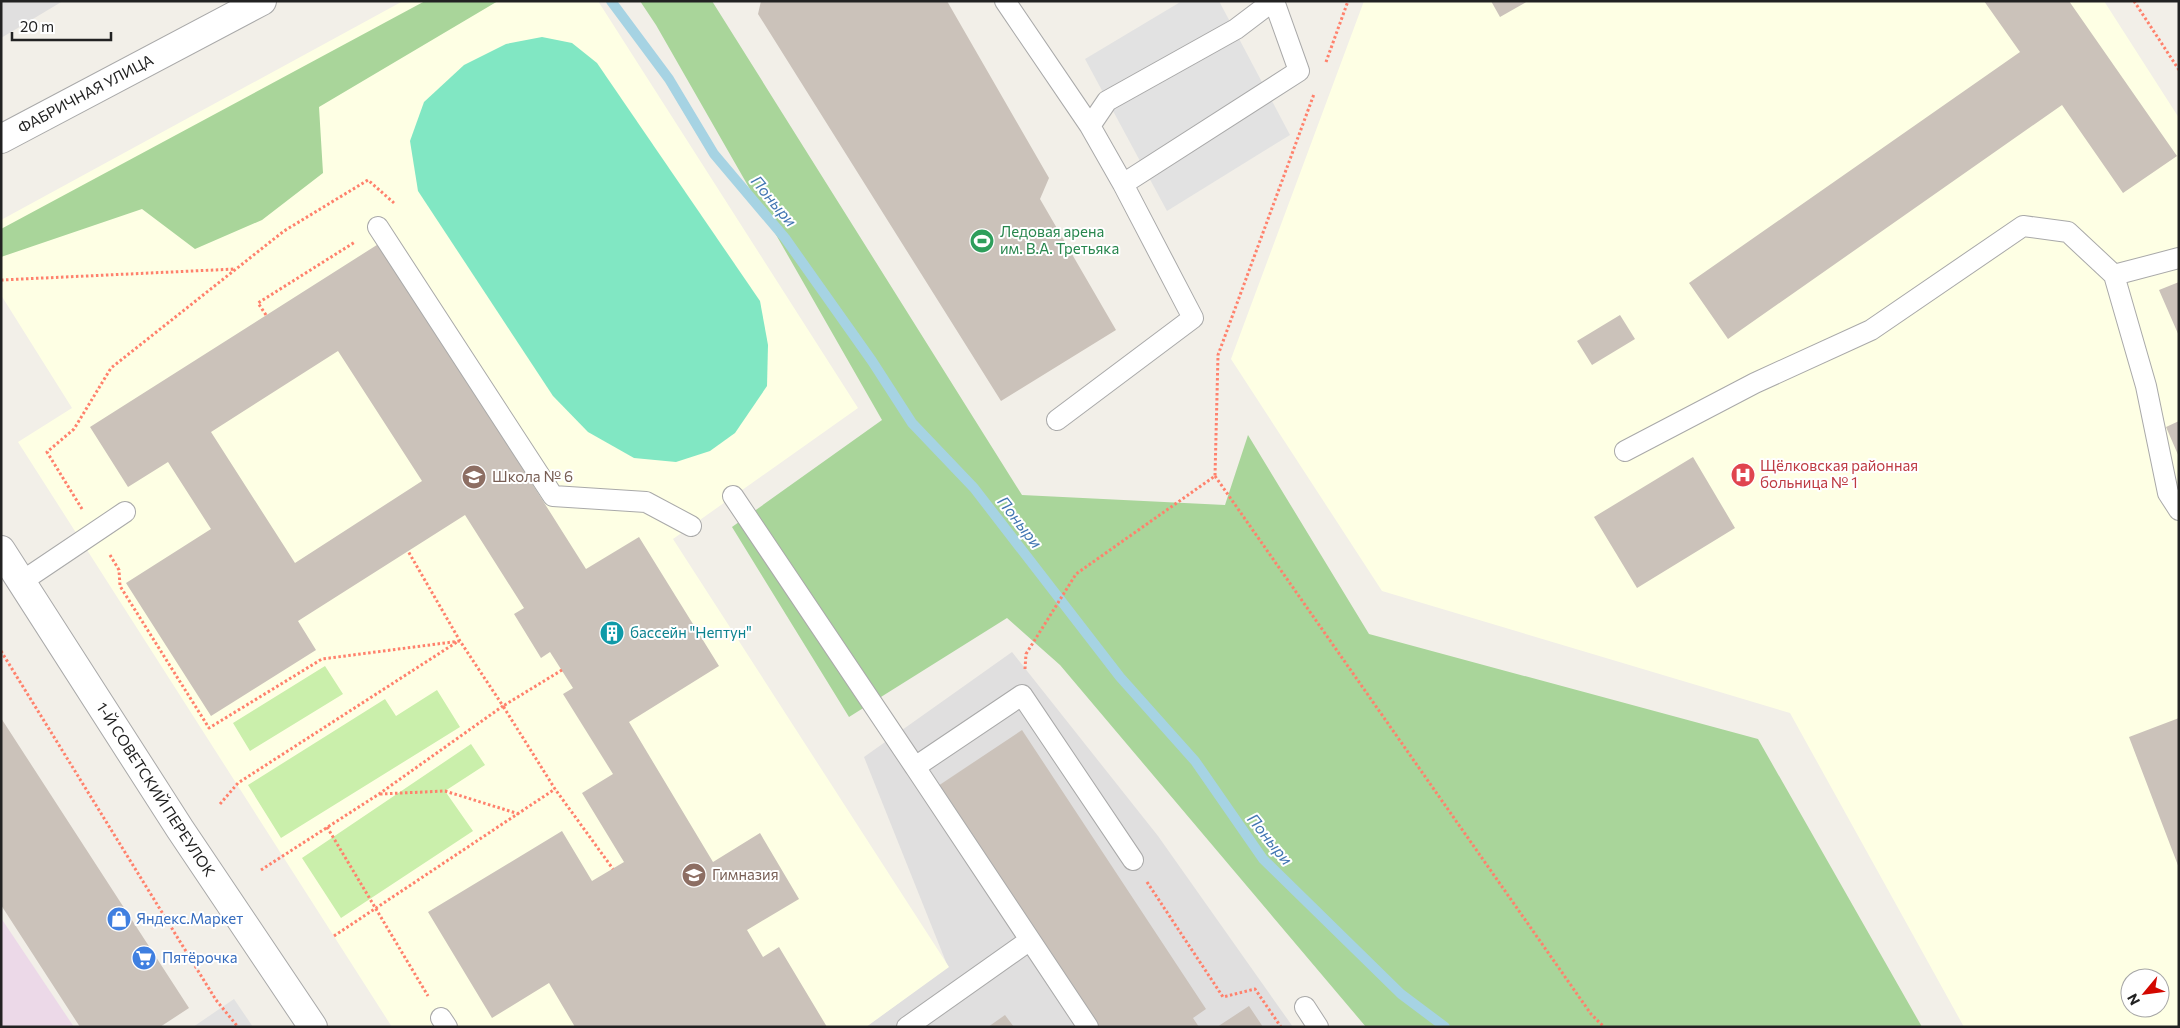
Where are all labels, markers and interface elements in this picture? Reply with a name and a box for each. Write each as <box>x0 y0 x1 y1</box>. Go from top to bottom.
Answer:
scale bar <box>12 10 111 42</box>
text: 20 m <box>20 17 54 35</box>
street label: ФАБРИЧНАЯ УЛИЦА <box>15 50 156 136</box>
water label: Поныри <box>748 171 801 230</box>
place label: Ледовая арена им. В.А. Третьяка <box>1000 222 1119 257</box>
sports icon: Ледовая арена им. В.А. Третьяка <box>969 228 995 254</box>
place label: Щёлковская районная больница № 1 <box>1760 456 1918 491</box>
hospital icon: Щёлковская районная больница № 1 <box>1730 462 1756 488</box>
school or university icon: Школа № 6 <box>461 464 487 490</box>
place label: Школа № 6 <box>492 467 573 485</box>
water label: Поныри <box>994 492 1047 551</box>
building icon: бассейн "Нептун" <box>599 620 625 646</box>
place label: бассейн "Нептун" <box>630 623 752 641</box>
street label: 1-Й СОВЕТСКИЙ ПЕРЕУЛОК <box>93 699 219 880</box>
water label: Поныри <box>1244 809 1297 868</box>
school or university icon: Гимназия <box>681 862 707 888</box>
place label: Гимназия <box>712 865 779 883</box>
shop icon: Яндекс.Маркет <box>106 906 132 932</box>
place label: Яндекс.Маркет <box>136 909 243 927</box>
supermarket icon: Пятёрочка <box>131 945 157 971</box>
place label: Пятёрочка <box>162 948 237 966</box>
north arrow <box>2120 968 2170 1018</box>
text: N <box>2123 991 2143 1008</box>

